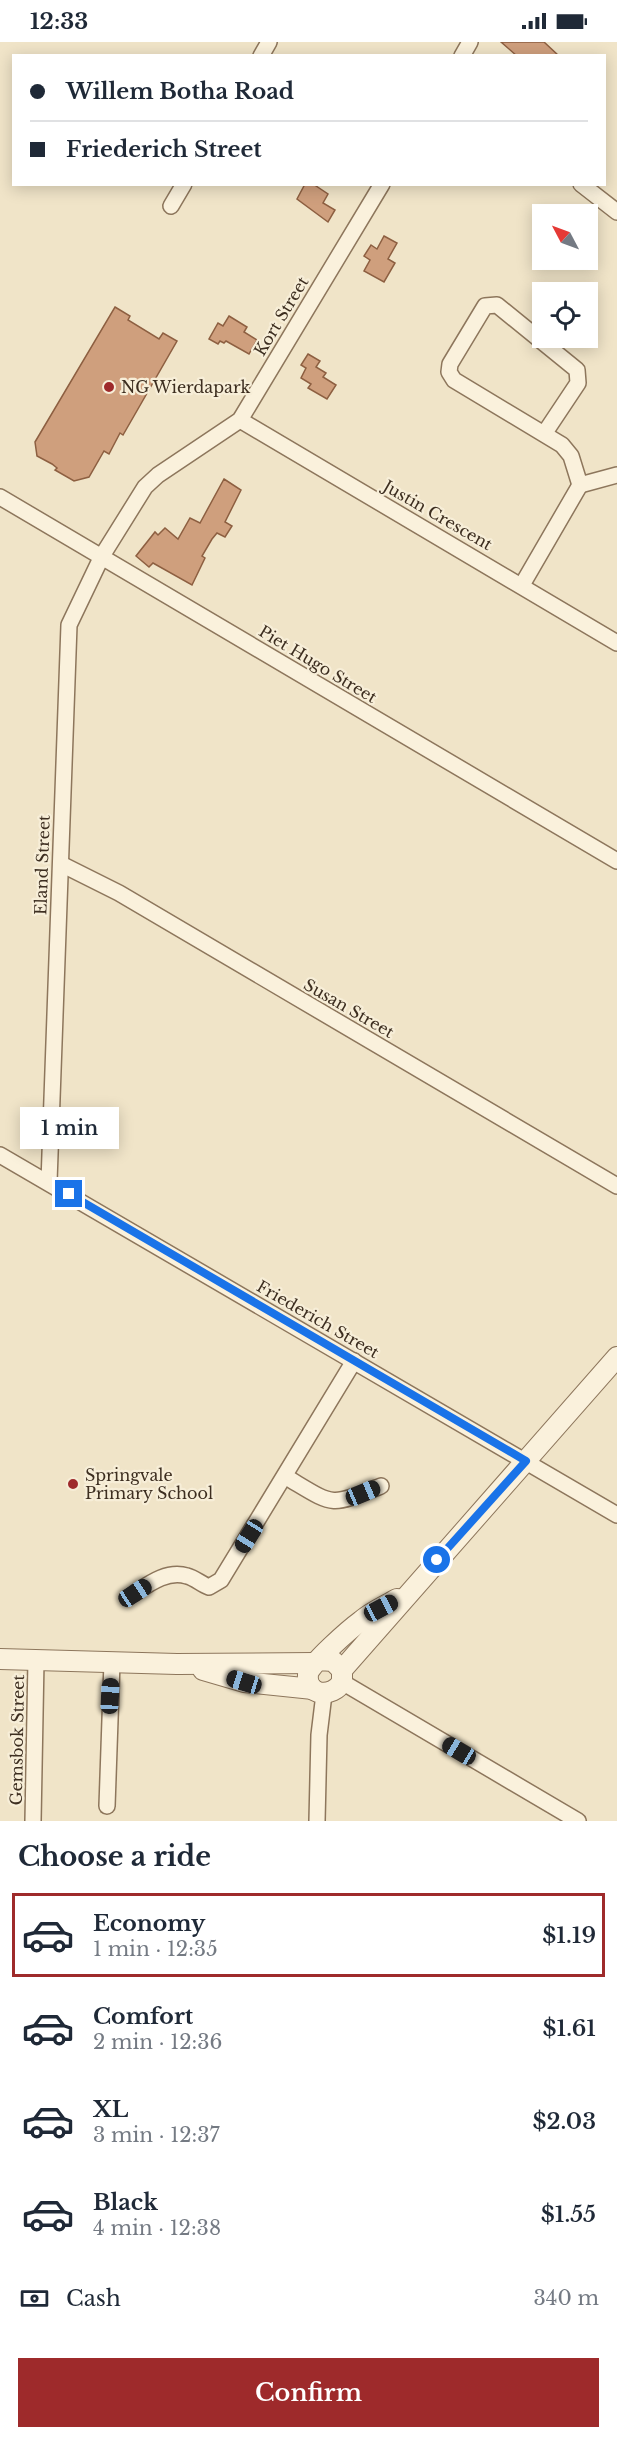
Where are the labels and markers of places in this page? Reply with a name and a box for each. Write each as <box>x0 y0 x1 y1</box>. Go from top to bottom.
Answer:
place label: NG Wierdapark <box>121 377 251 397</box>
marker: NG Wierdapark <box>102 380 116 394</box>
place label: Springvale Primary School <box>85 1465 213 1503</box>
marker: Springvale Primary School <box>66 1477 80 1491</box>

